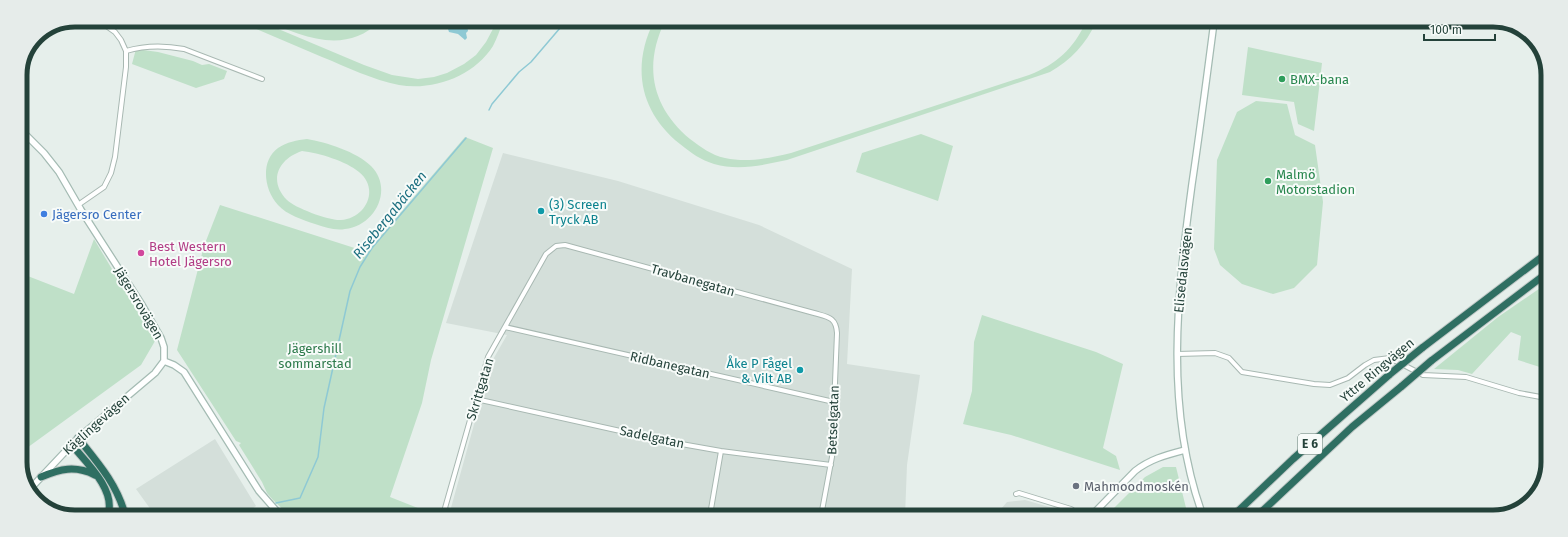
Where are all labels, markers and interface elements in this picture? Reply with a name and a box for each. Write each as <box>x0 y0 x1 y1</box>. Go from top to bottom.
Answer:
scale bar <box>1424 16 1495 42</box>
text: 100 m <box>1430 23 1462 37</box>
place label: BMX-bana <box>1290 72 1349 87</box>
marker: BMX-bana <box>1277 74 1287 84</box>
place label: Malmö Motorstadion <box>1276 167 1355 197</box>
water label: Risebergabäcken <box>349 168 431 262</box>
marker: Malmö Motorstadion <box>1263 176 1273 186</box>
place label: (3) Screen Tryck AB <box>549 197 607 227</box>
marker: (3) Screen Tryck AB <box>536 206 546 216</box>
place label: Jägersro Center <box>52 207 141 222</box>
marker: Jägersro Center <box>39 209 49 219</box>
street label: Elisedalsvägen <box>1171 226 1195 314</box>
place label: Best Western Hotel Jägersro <box>149 239 232 269</box>
marker: Best Western Hotel Jägersro <box>136 248 146 258</box>
street label: Travbanegatan <box>649 261 737 299</box>
street label: Jägersrovägen <box>111 264 167 342</box>
street label: Yttre Ringvägen <box>1337 335 1417 405</box>
park label: Jägershill sommarstad <box>278 341 352 371</box>
street label: Ridbanegatan <box>629 349 711 381</box>
place label: Åke P Fågel & Vilt AB <box>726 355 792 386</box>
street label: Skrittgatan <box>463 356 497 422</box>
marker: Åke P Fågel & Vilt AB <box>795 365 805 375</box>
street label: Betselgatan <box>824 385 842 455</box>
street label: Käglingevägen <box>60 390 132 458</box>
street label: Sadelgatan <box>618 423 686 451</box>
road number: E 6 <box>1298 434 1322 454</box>
place label: Mahmoodmoskén <box>1084 479 1189 494</box>
marker: Mahmoodmoskén <box>1071 481 1081 491</box>

